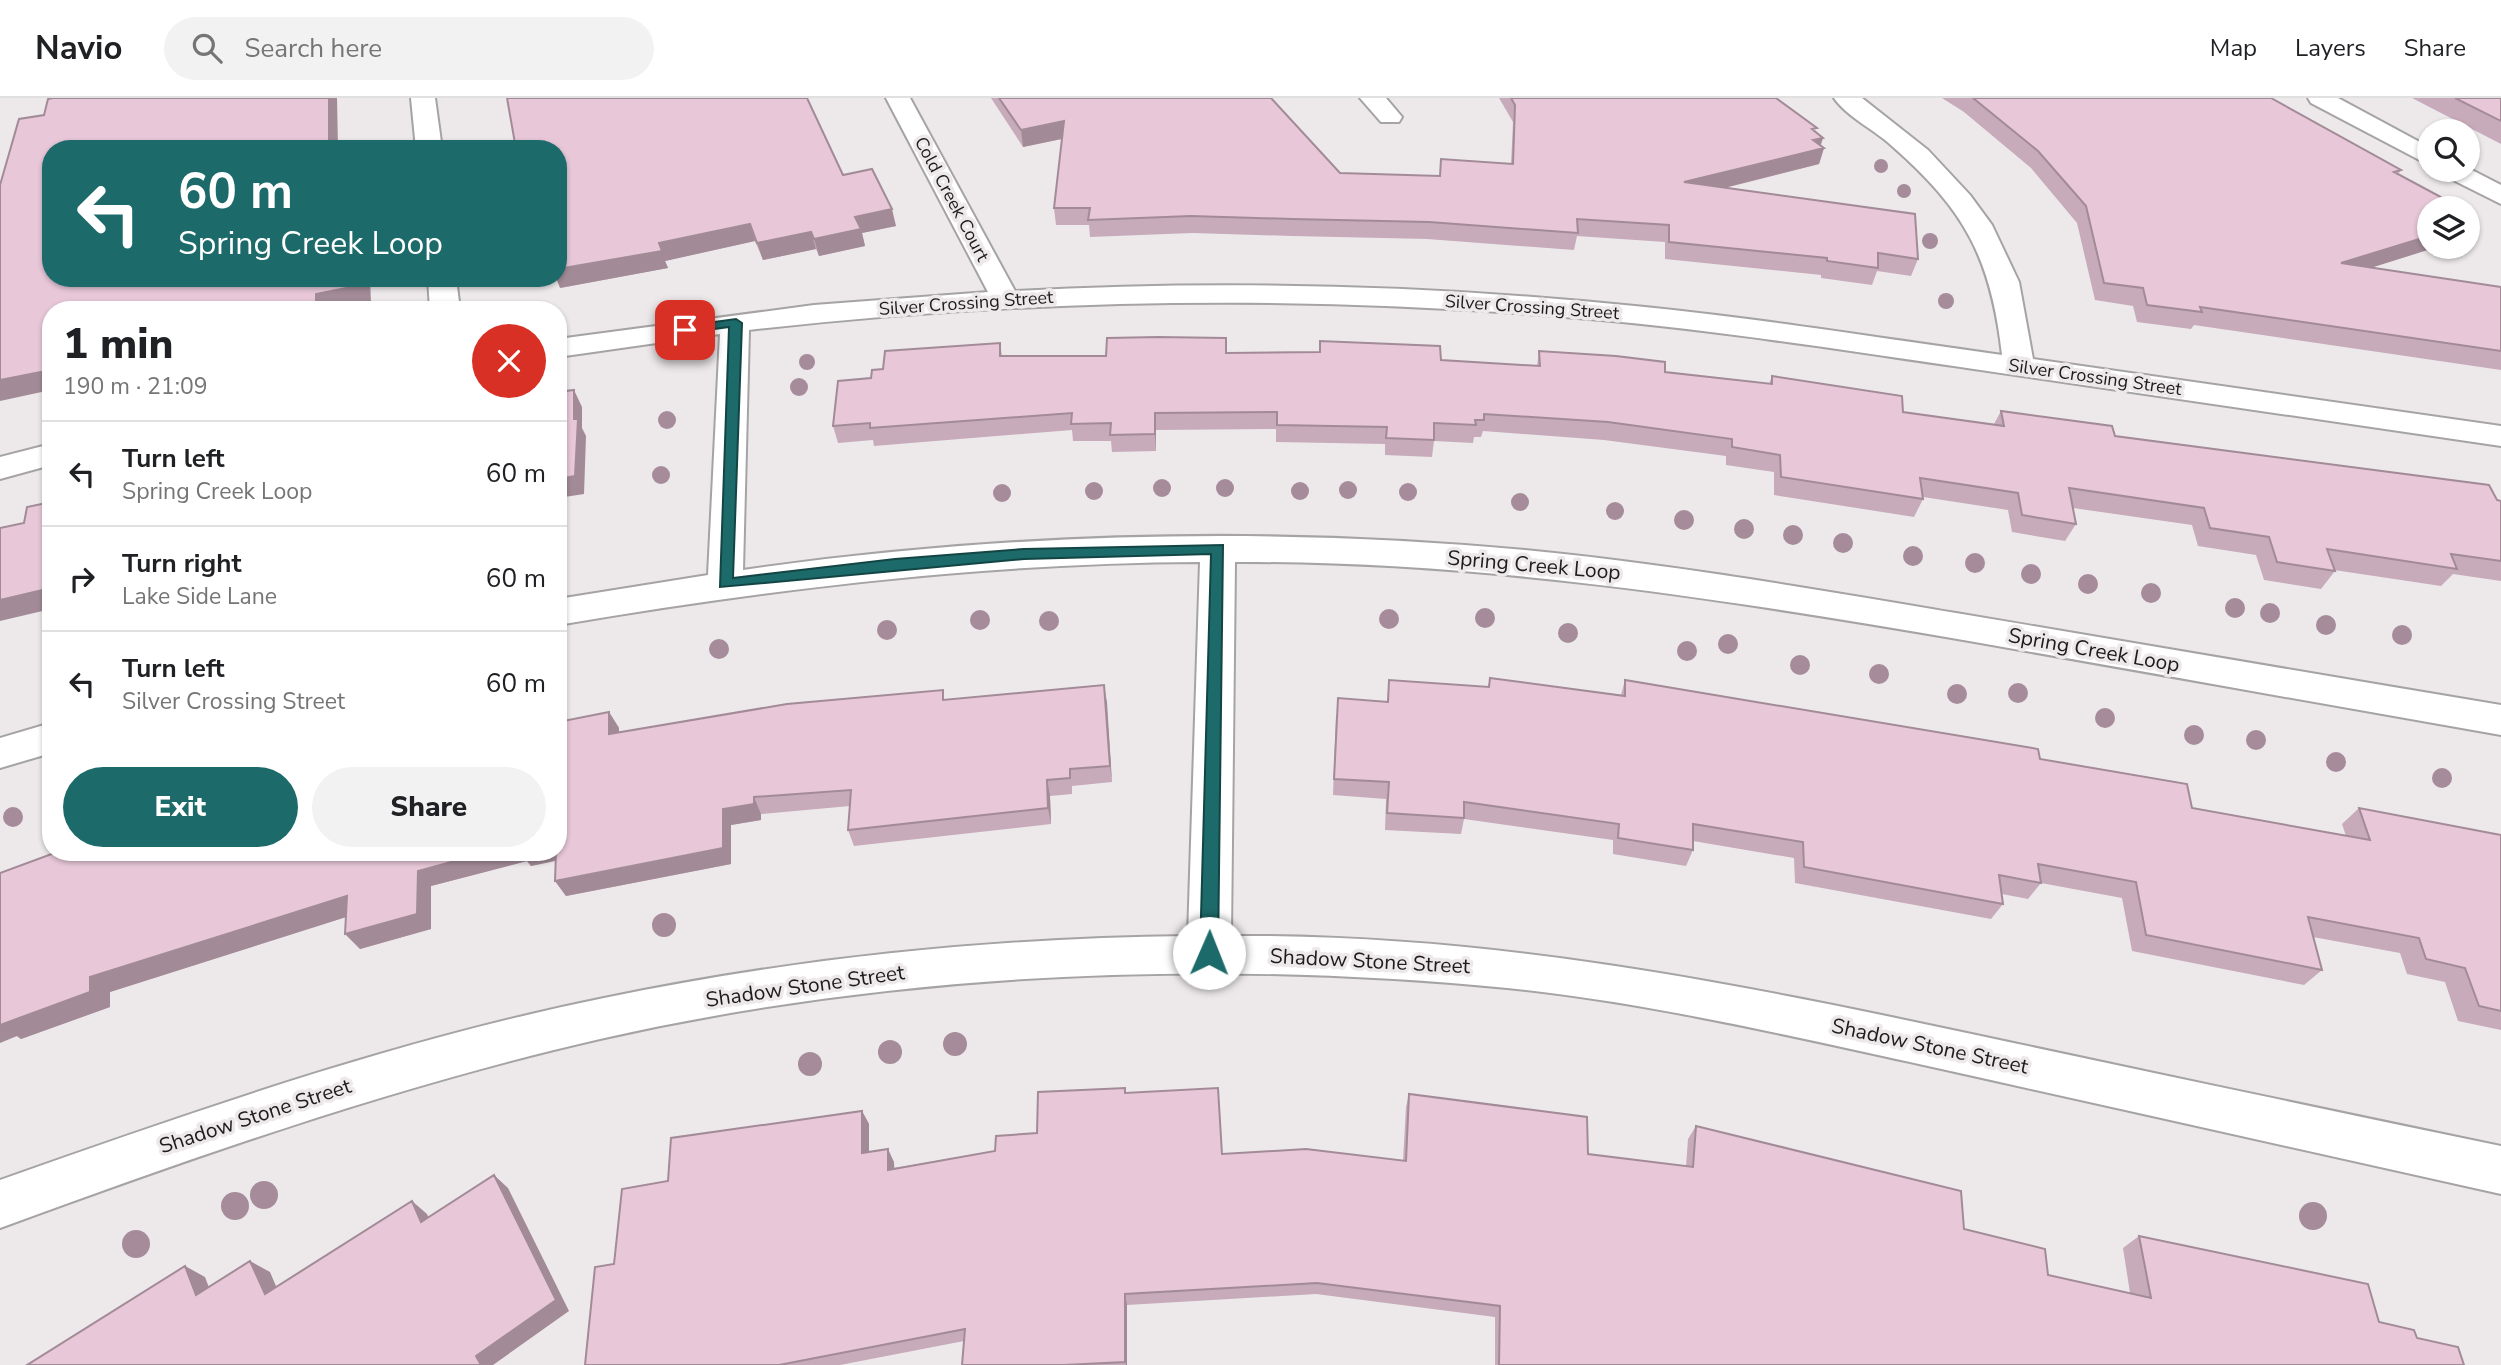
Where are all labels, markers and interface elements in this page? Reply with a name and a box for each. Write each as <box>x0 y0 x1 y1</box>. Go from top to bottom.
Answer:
search box <box>164 17 654 80</box>
text: Navio <box>35 26 122 71</box>
icon: search <box>188 29 226 67</box>
text: Search here <box>244 31 382 66</box>
text: Map <box>2210 32 2257 64</box>
text: Layers <box>2295 32 2366 64</box>
text: Share <box>2404 32 2466 64</box>
map controls <box>2417 119 2480 259</box>
button: search <box>2417 119 2480 182</box>
street label: Cold Creek Court <box>909 132 995 266</box>
text: 60 m <box>178 158 293 225</box>
icon: left <box>63 168 154 259</box>
button: layers <box>2417 196 2480 259</box>
text: Spring Creek Loop <box>178 222 443 265</box>
street label: Silver Crossing Street <box>878 285 1055 321</box>
street label: Silver Crossing Street <box>1444 289 1621 325</box>
pin <box>655 300 715 360</box>
icon: arrive <box>666 311 704 349</box>
text: 1 min <box>63 316 173 373</box>
button: close <box>472 324 546 398</box>
street label: Silver Crossing Street <box>2007 353 2184 401</box>
text: 190 m · 21:09 <box>63 371 208 402</box>
text: Turn left <box>122 441 225 476</box>
icon: left <box>63 455 101 493</box>
text: 60 m <box>486 456 546 491</box>
text: Spring Creek Loop <box>122 476 312 507</box>
street label: Spring Creek Loop <box>1446 543 1622 587</box>
text: Turn right <box>122 546 241 581</box>
icon: right <box>63 560 101 598</box>
text: 60 m <box>486 561 546 596</box>
text: Lake Side Lane <box>122 581 277 612</box>
street label: Spring Creek Loop <box>2006 621 2182 679</box>
text: Turn left <box>122 651 225 686</box>
icon: left <box>63 665 101 703</box>
text: 60 m <box>486 666 546 701</box>
text: Silver Crossing Street <box>122 686 345 717</box>
button: Exit <box>63 767 298 847</box>
button: Share <box>312 767 546 847</box>
position arrow <box>1172 916 1246 990</box>
street label: Shadow Stone Street <box>1269 942 1471 980</box>
street label: Shadow Stone Street <box>704 958 907 1014</box>
street label: Shadow Stone Street <box>1829 1011 2032 1081</box>
street label: Shadow Stone Street <box>155 1072 355 1160</box>

